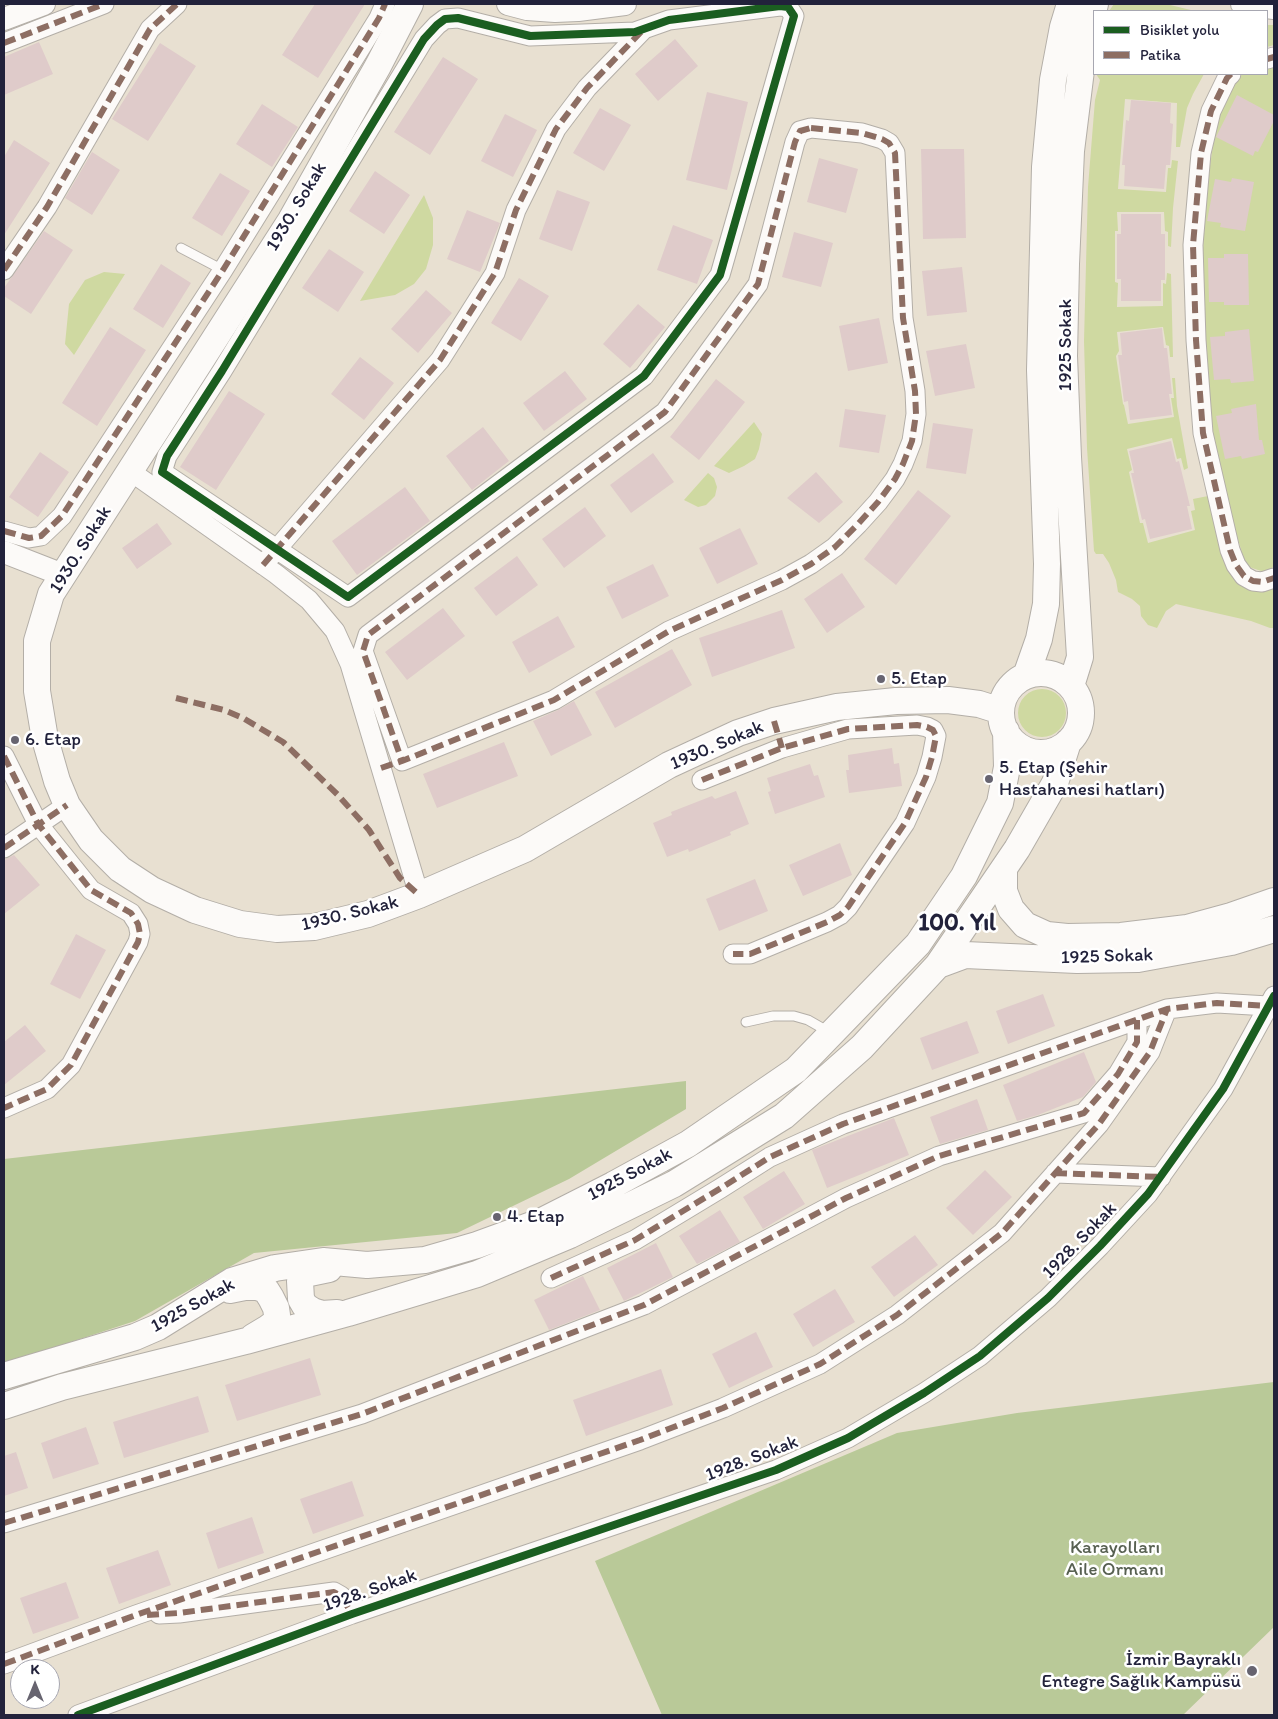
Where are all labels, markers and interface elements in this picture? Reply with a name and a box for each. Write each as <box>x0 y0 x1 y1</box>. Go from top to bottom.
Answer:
legend <box>1093 10 1268 75</box>
text: Bisiklet yolu <box>1140 21 1219 39</box>
text: Patika <box>1140 46 1181 64</box>
street label: 1930. Sokak <box>262 159 332 255</box>
street label: 1925 Sokak <box>1055 299 1077 391</box>
street label: 1930. Sokak <box>45 502 117 598</box>
place label: 5. Etap <box>891 668 947 690</box>
marker: 5. Etap <box>875 673 887 685</box>
street label: 1930. Sokak <box>667 716 767 776</box>
place label: 6. Etap <box>25 729 81 751</box>
marker: 6. Etap <box>9 734 21 746</box>
place label: 5. Etap (Şehir Hastahanesi hatları) <box>999 757 1165 801</box>
marker: 5. Etap (Şehir Hastahanesi hatları) <box>983 773 995 785</box>
street label: 1930. Sokak <box>299 891 401 937</box>
district label: 100. Yıl <box>918 910 996 938</box>
street label: 1925 Sokak <box>1060 944 1154 970</box>
street label: 1925 Sokak <box>584 1143 676 1207</box>
street label: 1928. Sokak <box>1038 1198 1122 1284</box>
place label: 4. Etap <box>507 1206 564 1228</box>
marker: 4. Etap <box>491 1211 503 1223</box>
street label: 1925 Sokak <box>147 1274 239 1338</box>
street label: 1928. Sokak <box>702 1431 802 1487</box>
park label: Karayolları Aile Ormanı <box>1066 1537 1164 1581</box>
street label: 1928. Sokak <box>320 1564 420 1618</box>
place label: İzmir Bayraklı Entegre Sağlık Kampüsü <box>1042 1649 1241 1693</box>
north arrow <box>10 1659 60 1709</box>
text: K <box>31 1661 39 1678</box>
marker: İzmir Bayraklı Entegre Sağlık Kampüsü <box>1245 1664 1259 1678</box>

